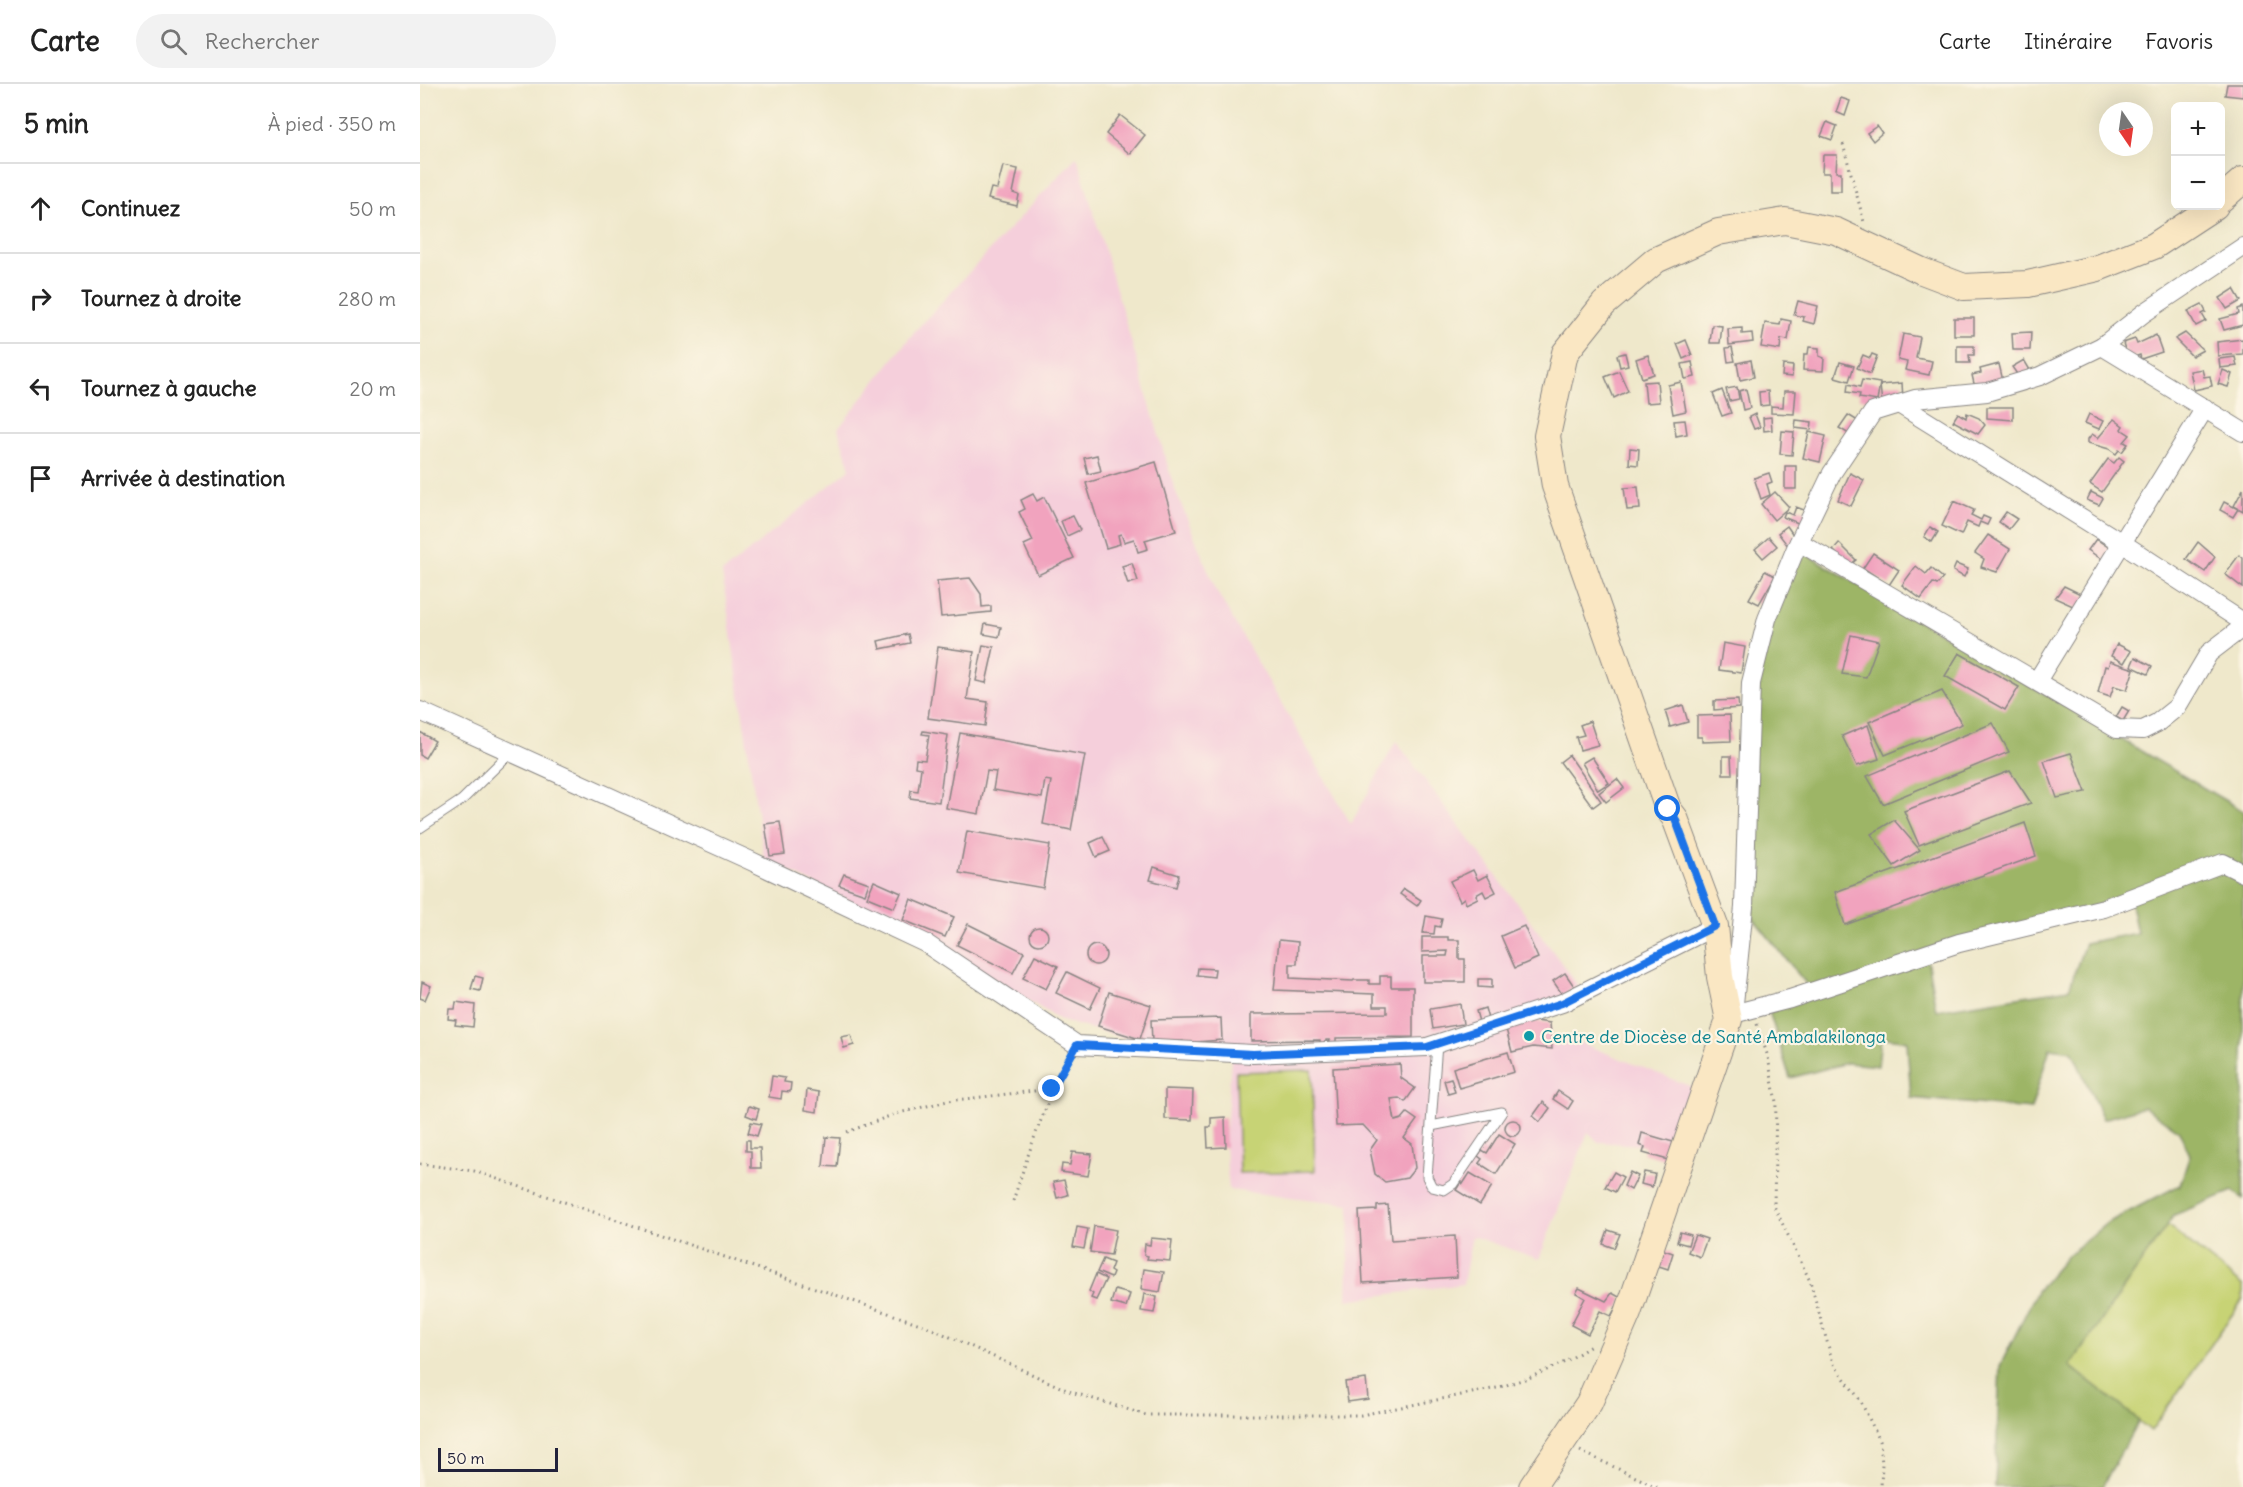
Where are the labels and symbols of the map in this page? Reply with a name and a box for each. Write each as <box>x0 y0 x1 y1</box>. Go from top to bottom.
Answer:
north arrow <box>2099 102 2153 156</box>
route start <box>1654 795 1680 821</box>
place label: Centre de Diocèse de Santé Ambalakilonga <box>1541 1025 1886 1048</box>
marker: Centre de Diocèse de Santé Ambalakilonga <box>1522 1029 1536 1043</box>
route end <box>1038 1075 1064 1101</box>
scale bar <box>438 1445 558 1472</box>

